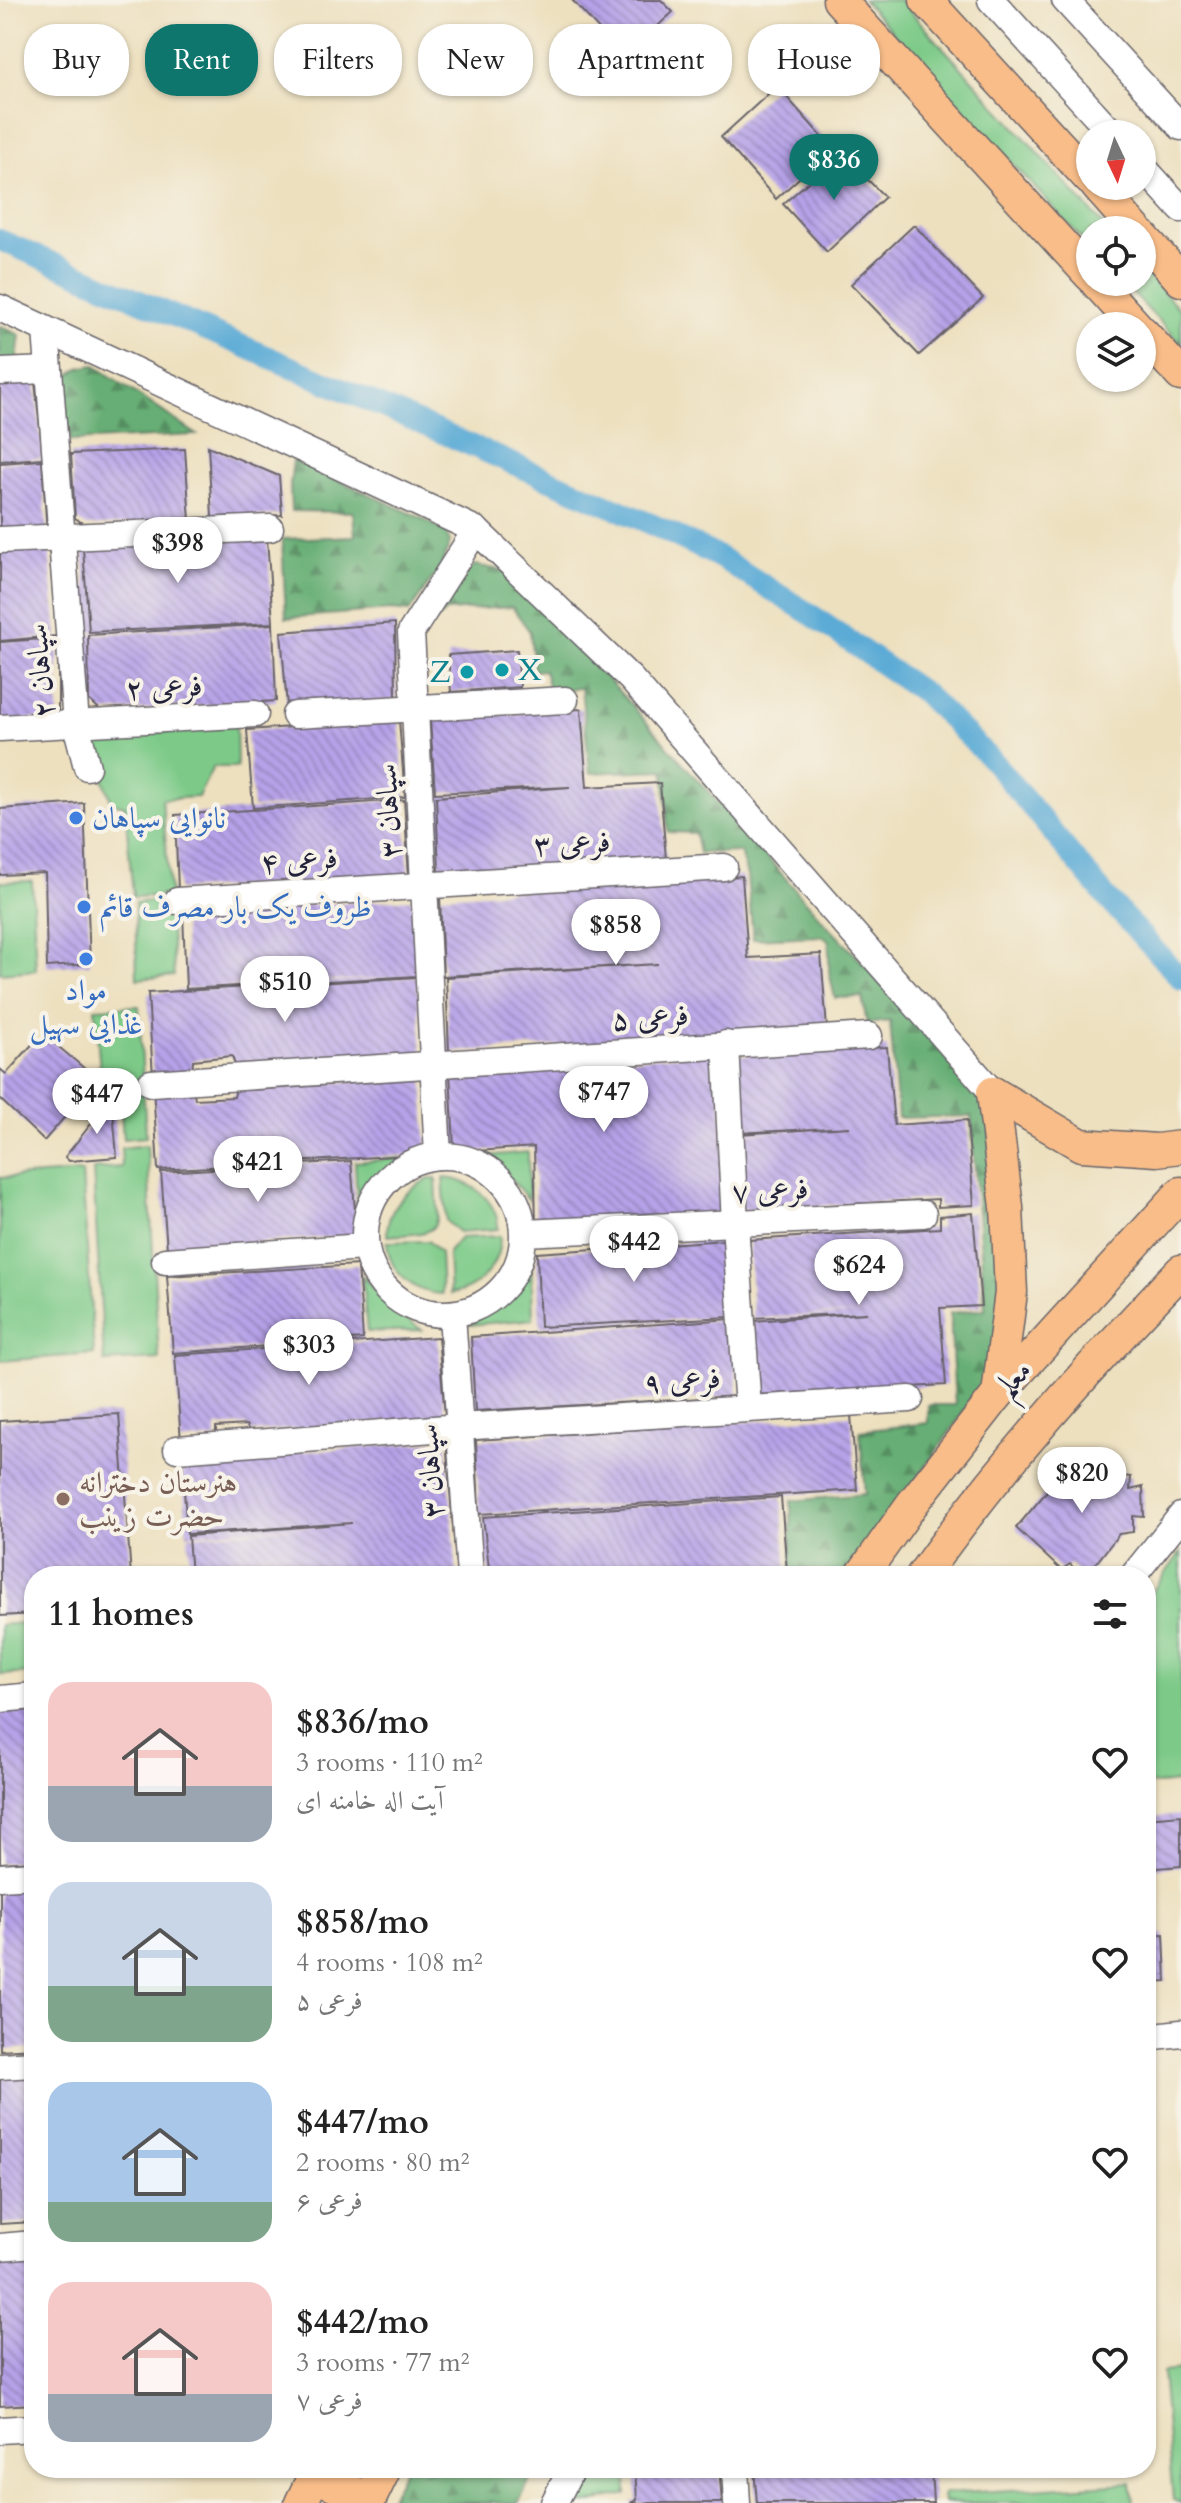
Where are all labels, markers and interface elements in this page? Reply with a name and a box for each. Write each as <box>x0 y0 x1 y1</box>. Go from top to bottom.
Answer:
chip: Buy <box>24 24 129 96</box>
chip: Rent <box>145 24 258 96</box>
chip: Filters <box>274 24 402 96</box>
chip: New <box>418 24 533 96</box>
chip: Apartment <box>549 24 732 96</box>
chip: House <box>748 24 880 96</box>
north arrow <box>1076 120 1156 200</box>
map controls <box>1076 120 1156 392</box>
pin: $836 <box>787 134 881 202</box>
text: $836 <box>807 142 861 177</box>
button: locate <box>1076 216 1156 296</box>
button: layers <box>1076 312 1156 392</box>
pin: $398 <box>131 517 225 585</box>
text: $398 <box>151 525 205 560</box>
street label: سپاهان ۲ <box>16 622 65 720</box>
place label: X <box>518 650 542 691</box>
place label: Z <box>430 652 451 693</box>
marker: X <box>493 661 511 679</box>
marker: Z <box>458 663 476 681</box>
street label: فرعی ۲ <box>125 665 204 710</box>
street label: سپاهان ۳ <box>366 763 411 859</box>
place label: نانوایی سپاهان <box>92 798 226 839</box>
marker: نانوایی سپاهان <box>67 809 85 827</box>
street label: فرعی ۳ <box>533 821 612 866</box>
street label: فرعی ۴ <box>259 837 339 884</box>
place label: ظروف یک بار مصرف قائم <box>100 887 372 933</box>
marker: ظروف یک بار مصرف قائم <box>75 898 93 916</box>
pin: $858 <box>569 899 663 967</box>
text: $858 <box>589 907 643 942</box>
marker: مواد غذایی سهیل <box>77 950 95 968</box>
pin: $510 <box>238 956 332 1024</box>
text: $510 <box>258 964 312 999</box>
place label: مواد غذایی سهیل <box>29 970 143 1045</box>
street label: فرعی ۵ <box>610 994 690 1041</box>
pin: $747 <box>557 1066 651 1134</box>
pin: $447 <box>50 1068 144 1136</box>
text: $747 <box>577 1074 631 1109</box>
text: $447 <box>70 1076 124 1111</box>
pin: $421 <box>211 1136 305 1204</box>
text: $421 <box>231 1144 285 1179</box>
street label: فرعی ۷ <box>731 1168 810 1213</box>
pin: $442 <box>587 1216 681 1284</box>
text: $442 <box>607 1224 661 1259</box>
pin: $624 <box>812 1239 906 1307</box>
text: $624 <box>832 1247 886 1282</box>
pin: $303 <box>262 1319 356 1387</box>
text: $303 <box>282 1327 336 1362</box>
street label: معلم <box>986 1351 1048 1412</box>
street label: فرعی ۹ <box>642 1357 722 1404</box>
street label: سپاهان ۳ <box>407 1422 454 1520</box>
pin: $820 <box>1035 1447 1129 1515</box>
text: $820 <box>1055 1455 1109 1490</box>
place label: هنرستان دخترانه حضرت زینب <box>79 1462 237 1537</box>
marker: هنرستان دخترانه حضرت زینب <box>54 1490 72 1508</box>
text: 11 homes <box>48 1591 194 1637</box>
icon: filters <box>1088 1592 1132 1636</box>
text: $836/mo <box>296 1699 429 1745</box>
icon: home <box>112 1714 208 1810</box>
icon: heart <box>1088 1740 1132 1784</box>
text: 3 rooms · 110 m² <box>296 1745 483 1780</box>
text: آیت اله خامنه ای <box>296 1783 444 1818</box>
text: $858/mo <box>296 1899 429 1945</box>
icon: home <box>112 1914 208 2010</box>
icon: heart <box>1088 1940 1132 1984</box>
text: 4 rooms · 108 m² <box>296 1945 483 1980</box>
text: فرعی ۵ <box>296 1983 363 2018</box>
text: $447/mo <box>296 2099 429 2145</box>
icon: home <box>112 2114 208 2210</box>
icon: heart <box>1088 2140 1132 2184</box>
text: 2 rooms · 80 m² <box>296 2145 469 2180</box>
text: فرعی ۶ <box>296 2183 363 2218</box>
text: $442/mo <box>296 2299 429 2345</box>
icon: home <box>112 2314 208 2410</box>
icon: heart <box>1088 2340 1132 2384</box>
text: 3 rooms · 77 m² <box>296 2345 469 2380</box>
text: فرعی ۷ <box>296 2383 363 2418</box>

